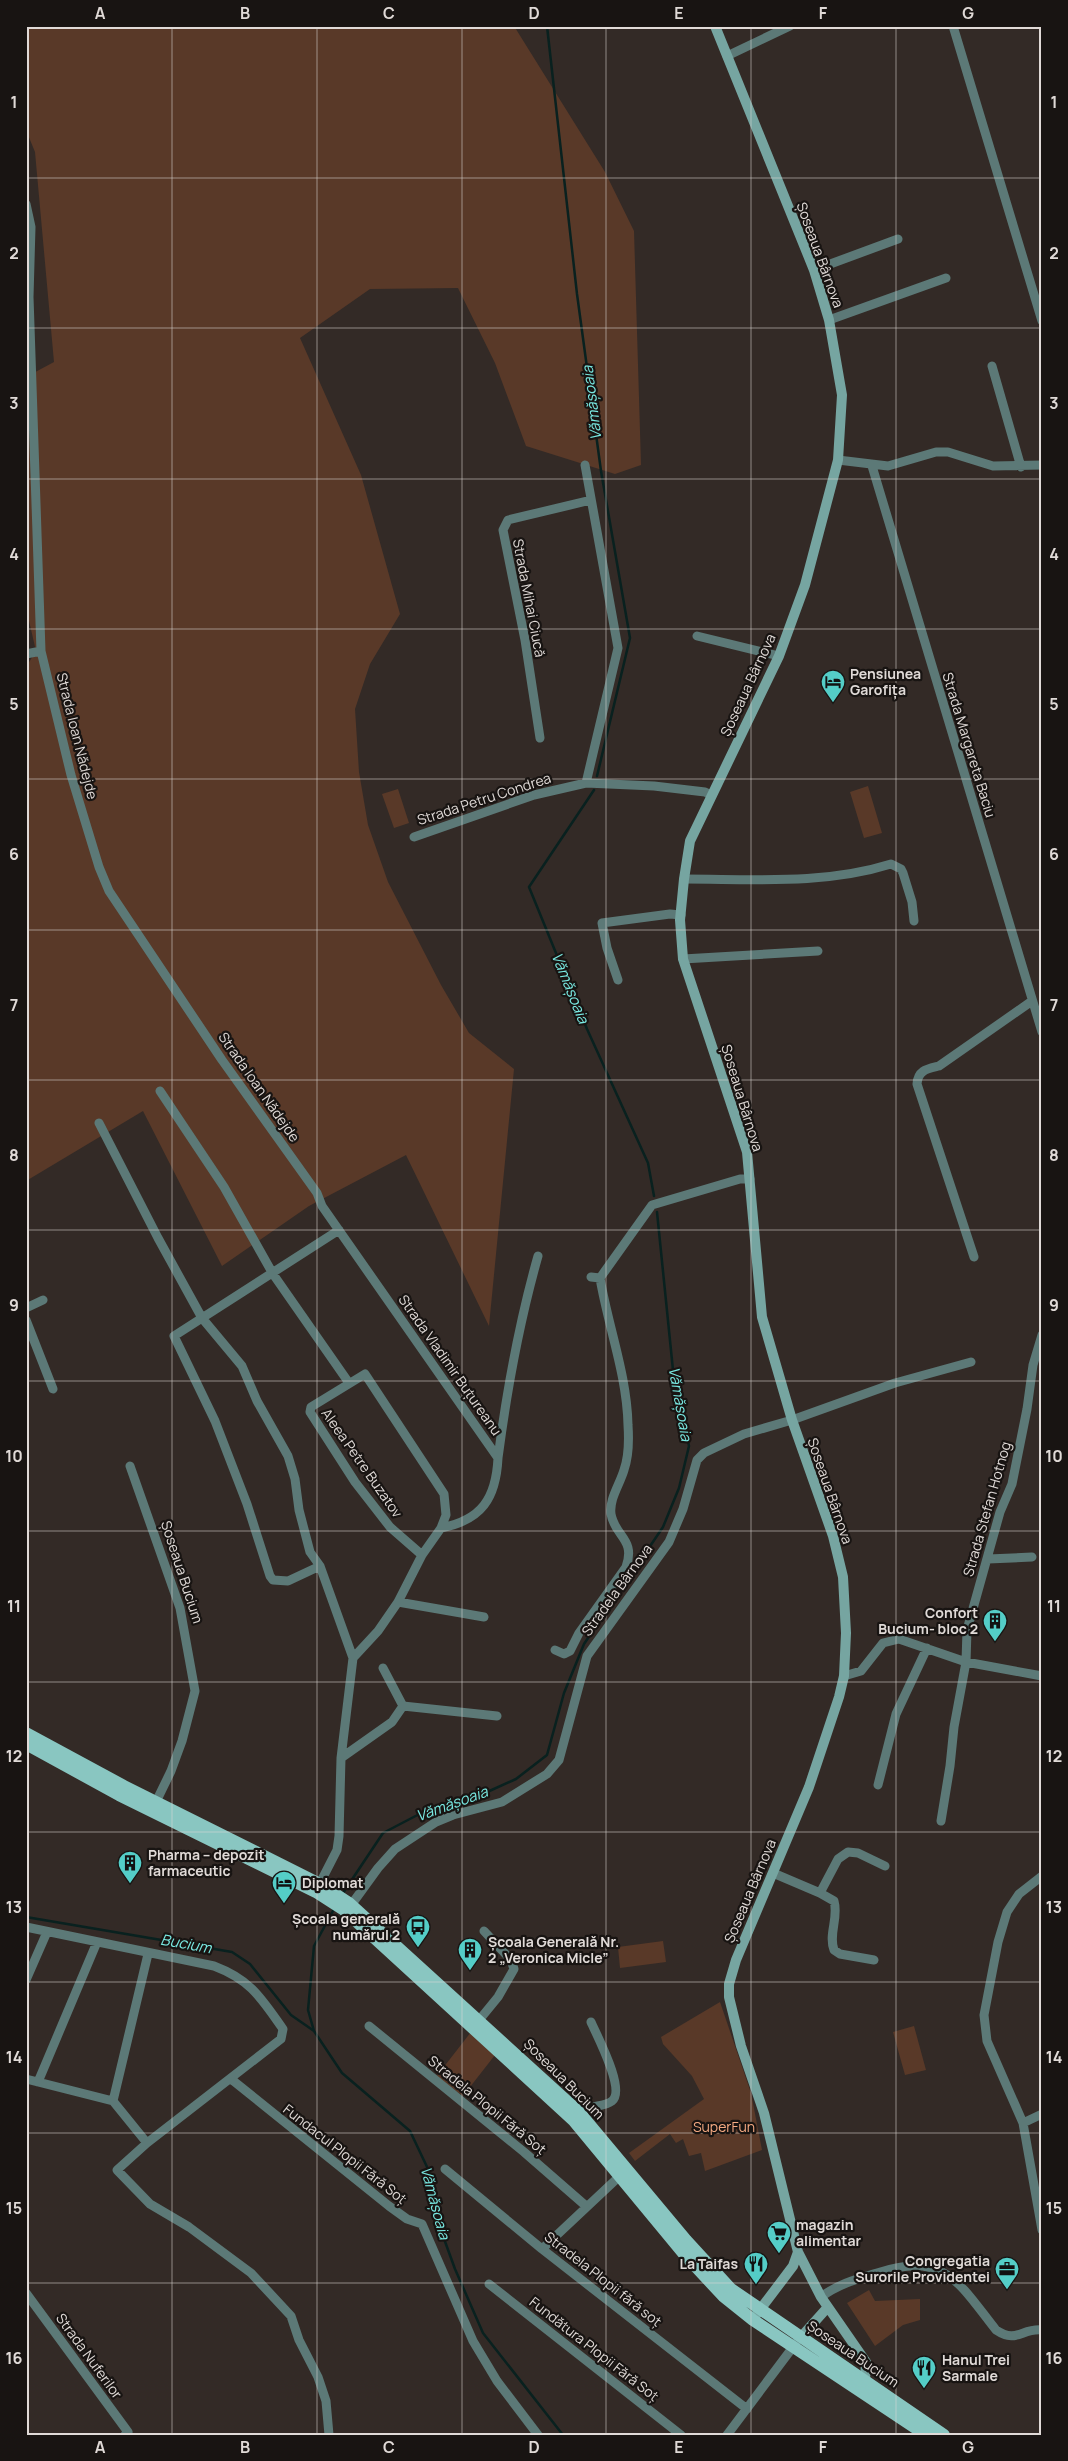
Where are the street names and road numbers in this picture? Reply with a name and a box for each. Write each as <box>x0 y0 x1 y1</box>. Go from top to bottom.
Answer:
street label: Șoseaua Bârnova <box>793 199 848 310</box>
street label: Strada Mihai Ciucă <box>509 537 550 659</box>
street label: Șoseaua Bârnova <box>715 630 780 739</box>
street label: Strada Margareta Baciu <box>938 670 1001 820</box>
street label: Strada Ioan Nădejde <box>53 671 102 801</box>
street label: Strada Petru Condrea <box>415 768 553 829</box>
street label: Strada Ioan Nădejde <box>214 1028 304 1145</box>
street label: Șoseaua Bârnova <box>717 1042 768 1154</box>
street label: Strada Vladimir Buțureanu <box>395 1291 506 1439</box>
street label: Aleea Petre Buzatov <box>318 1404 407 1521</box>
street label: Șoseaua Bârnova <box>803 1435 858 1546</box>
street label: Strada Stefan Hotnog <box>958 1439 1015 1579</box>
street label: Șoseaua Bucium <box>157 1518 208 1626</box>
street label: Stradela Bârnova <box>577 1540 656 1639</box>
street label: Șoseaua Bârnova <box>719 1836 780 1946</box>
street label: Șoseaua Bucium <box>520 2034 609 2123</box>
street label: Stradela Plopii Fără Soț <box>424 2051 551 2159</box>
street label: Fundacul Plopii Fără Soț <box>280 2099 411 2208</box>
street label: Stradela Plopii fără soț <box>541 2227 666 2331</box>
street label: Fundătura Plopii Fără Soț <box>526 2292 663 2405</box>
street label: Strada Nuferilor <box>52 2309 127 2402</box>
street label: Șoseaua Bucium <box>804 2316 903 2391</box>

